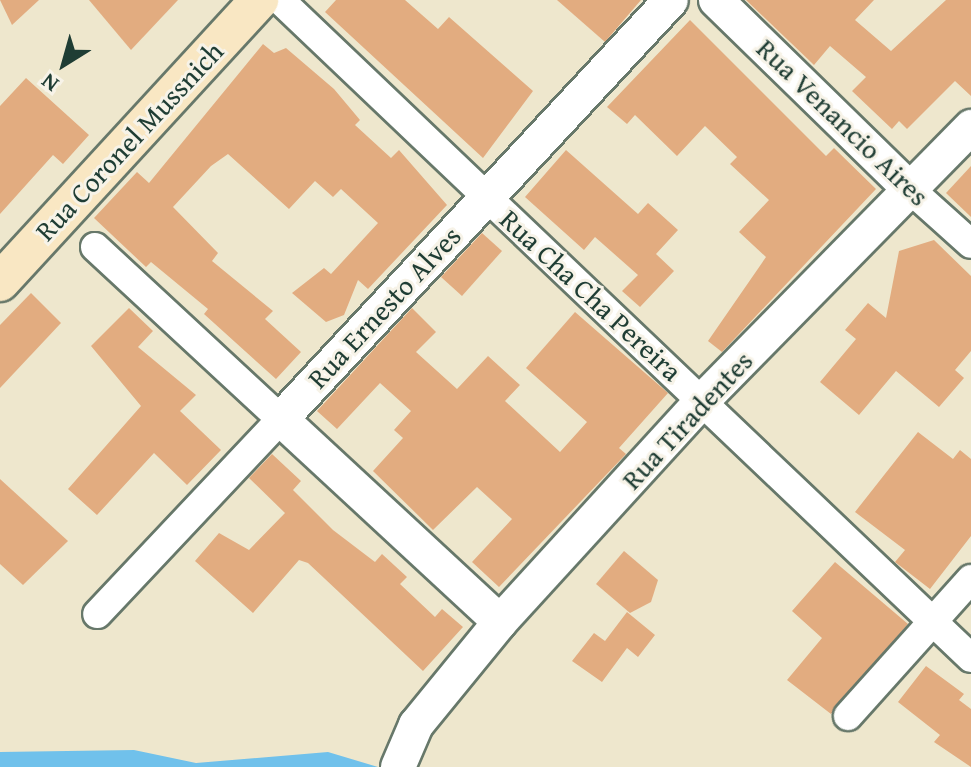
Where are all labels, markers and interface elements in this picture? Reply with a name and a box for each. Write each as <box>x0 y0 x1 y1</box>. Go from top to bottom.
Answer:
north arrow <box>24 24 104 104</box>
street label: Rua Venancio Aires <box>750 31 936 213</box>
street label: Rua Coronel Mussnich <box>28 34 230 248</box>
text: N <box>34 66 65 100</box>
street label: Rua Cha Cha Pereira <box>493 202 689 388</box>
street label: Rua Ernesto Alves <box>300 219 468 395</box>
street label: Rua Tiradentes <box>614 344 760 496</box>

